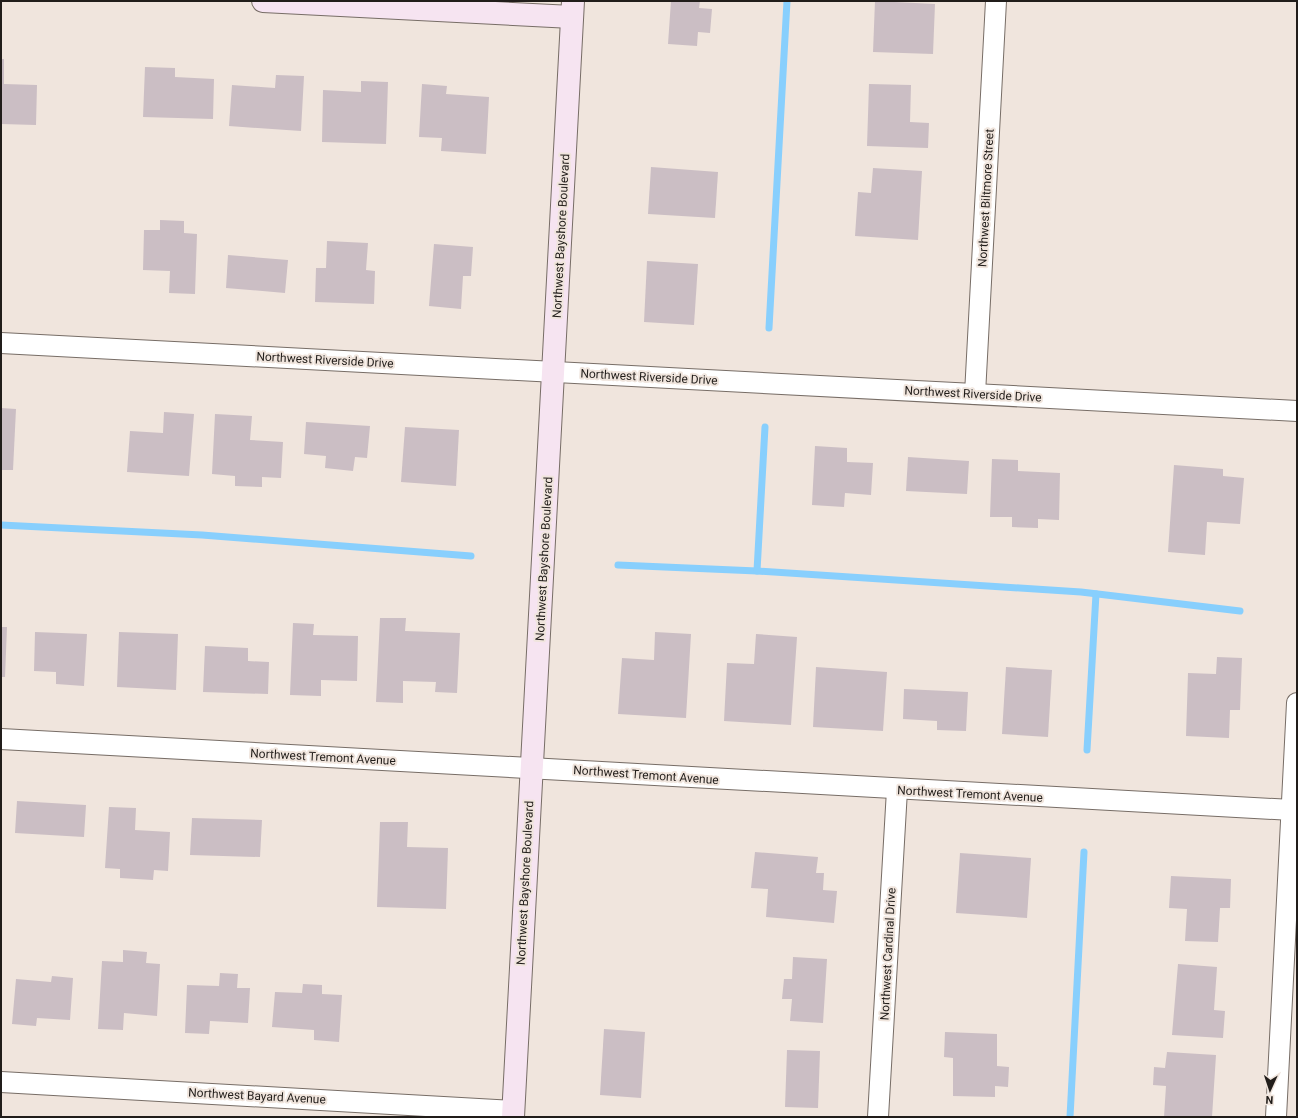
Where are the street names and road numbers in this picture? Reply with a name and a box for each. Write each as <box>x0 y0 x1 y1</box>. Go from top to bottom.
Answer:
street label: Northwest Biltmore Street <box>975 128 997 267</box>
street label: Northwest Bayshore Boulevard <box>550 154 572 318</box>
street label: Northwest Riverside Drive <box>256 349 394 371</box>
street label: Northwest Riverside Drive <box>580 366 718 388</box>
street label: Northwest Riverside Drive <box>904 383 1042 405</box>
street label: Northwest Bayshore Boulevard <box>533 477 555 641</box>
street label: Northwest Tremont Avenue <box>250 746 396 768</box>
street label: Northwest Tremont Avenue <box>573 763 719 787</box>
street label: Northwest Tremont Avenue <box>897 783 1043 805</box>
street label: Northwest Bayshore Boulevard <box>514 801 536 965</box>
street label: Northwest Cardinal Drive <box>878 887 898 1021</box>
street label: Northwest Bayard Avenue <box>188 1085 326 1107</box>

